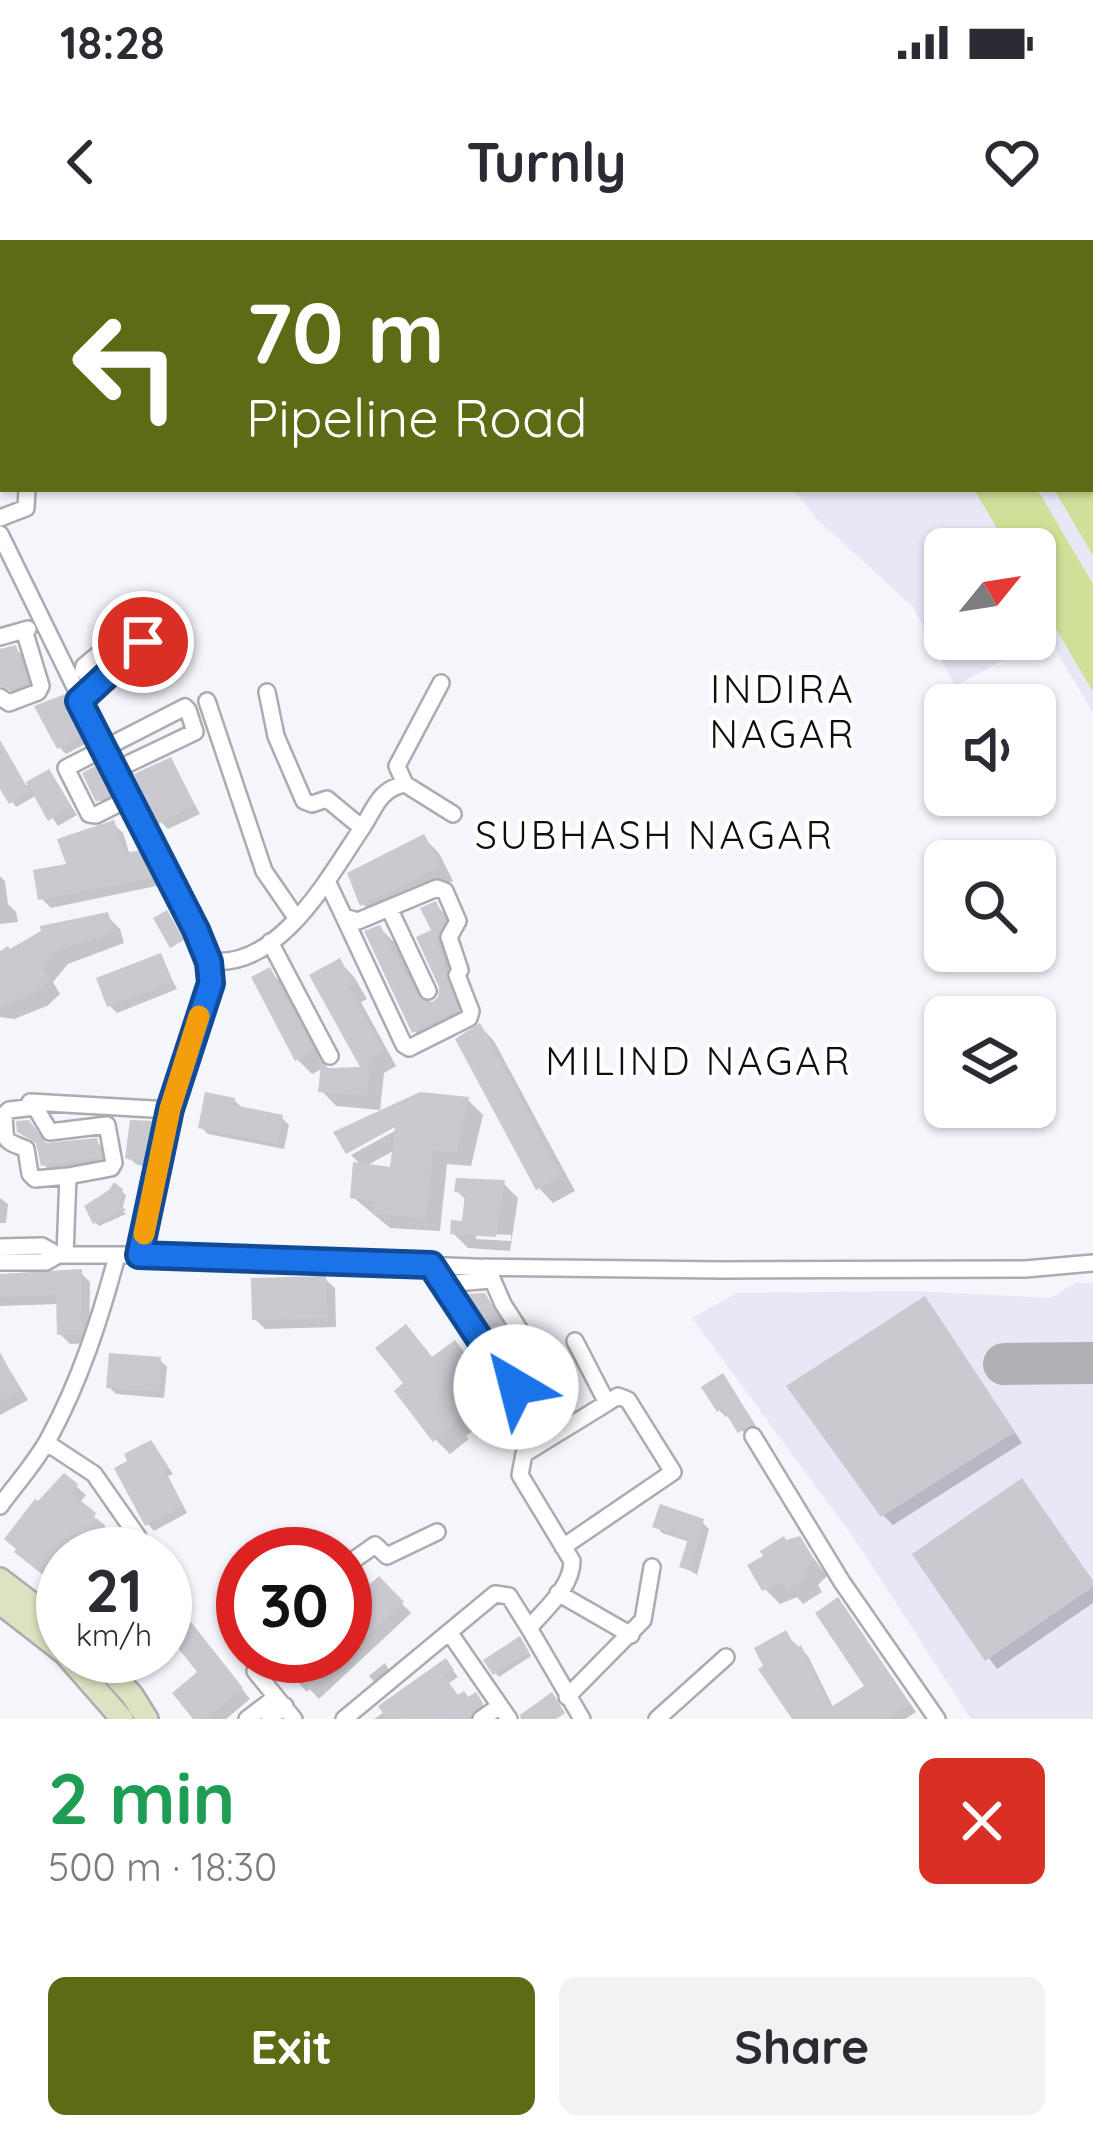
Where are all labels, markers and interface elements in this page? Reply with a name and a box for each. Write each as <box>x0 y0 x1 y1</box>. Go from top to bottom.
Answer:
text: 18:28 <box>60 14 165 70</box>
text: Turnly <box>466 128 627 196</box>
icon: back <box>48 129 114 195</box>
icon: heart <box>979 129 1045 195</box>
text: 70 m <box>246 279 445 384</box>
icon: left <box>48 288 204 444</box>
text: Pipeline Road <box>246 383 587 451</box>
north arrow <box>924 528 1056 660</box>
map controls <box>924 528 1056 1128</box>
pin <box>92 591 194 693</box>
icon: arrive <box>110 609 176 675</box>
district label: INDIRA NAGAR <box>710 664 856 758</box>
button: sound <box>924 684 1056 816</box>
district label: SUBHASH NAGAR <box>475 810 835 859</box>
button: search <box>924 840 1056 972</box>
button: layers <box>924 996 1056 1128</box>
district label: MILIND NAGAR <box>545 1036 853 1085</box>
position arrow <box>453 1324 579 1450</box>
speed limit sign: 30 <box>216 1527 372 1683</box>
text: 21 <box>85 1552 143 1627</box>
text: km/h <box>76 1616 152 1654</box>
text: 2 min <box>48 1752 235 1842</box>
button: close <box>919 1758 1045 1884</box>
text: 500 m · 18:30 <box>48 1842 277 1891</box>
button: Exit <box>48 1977 535 2115</box>
button: Share <box>559 1977 1045 2115</box>

